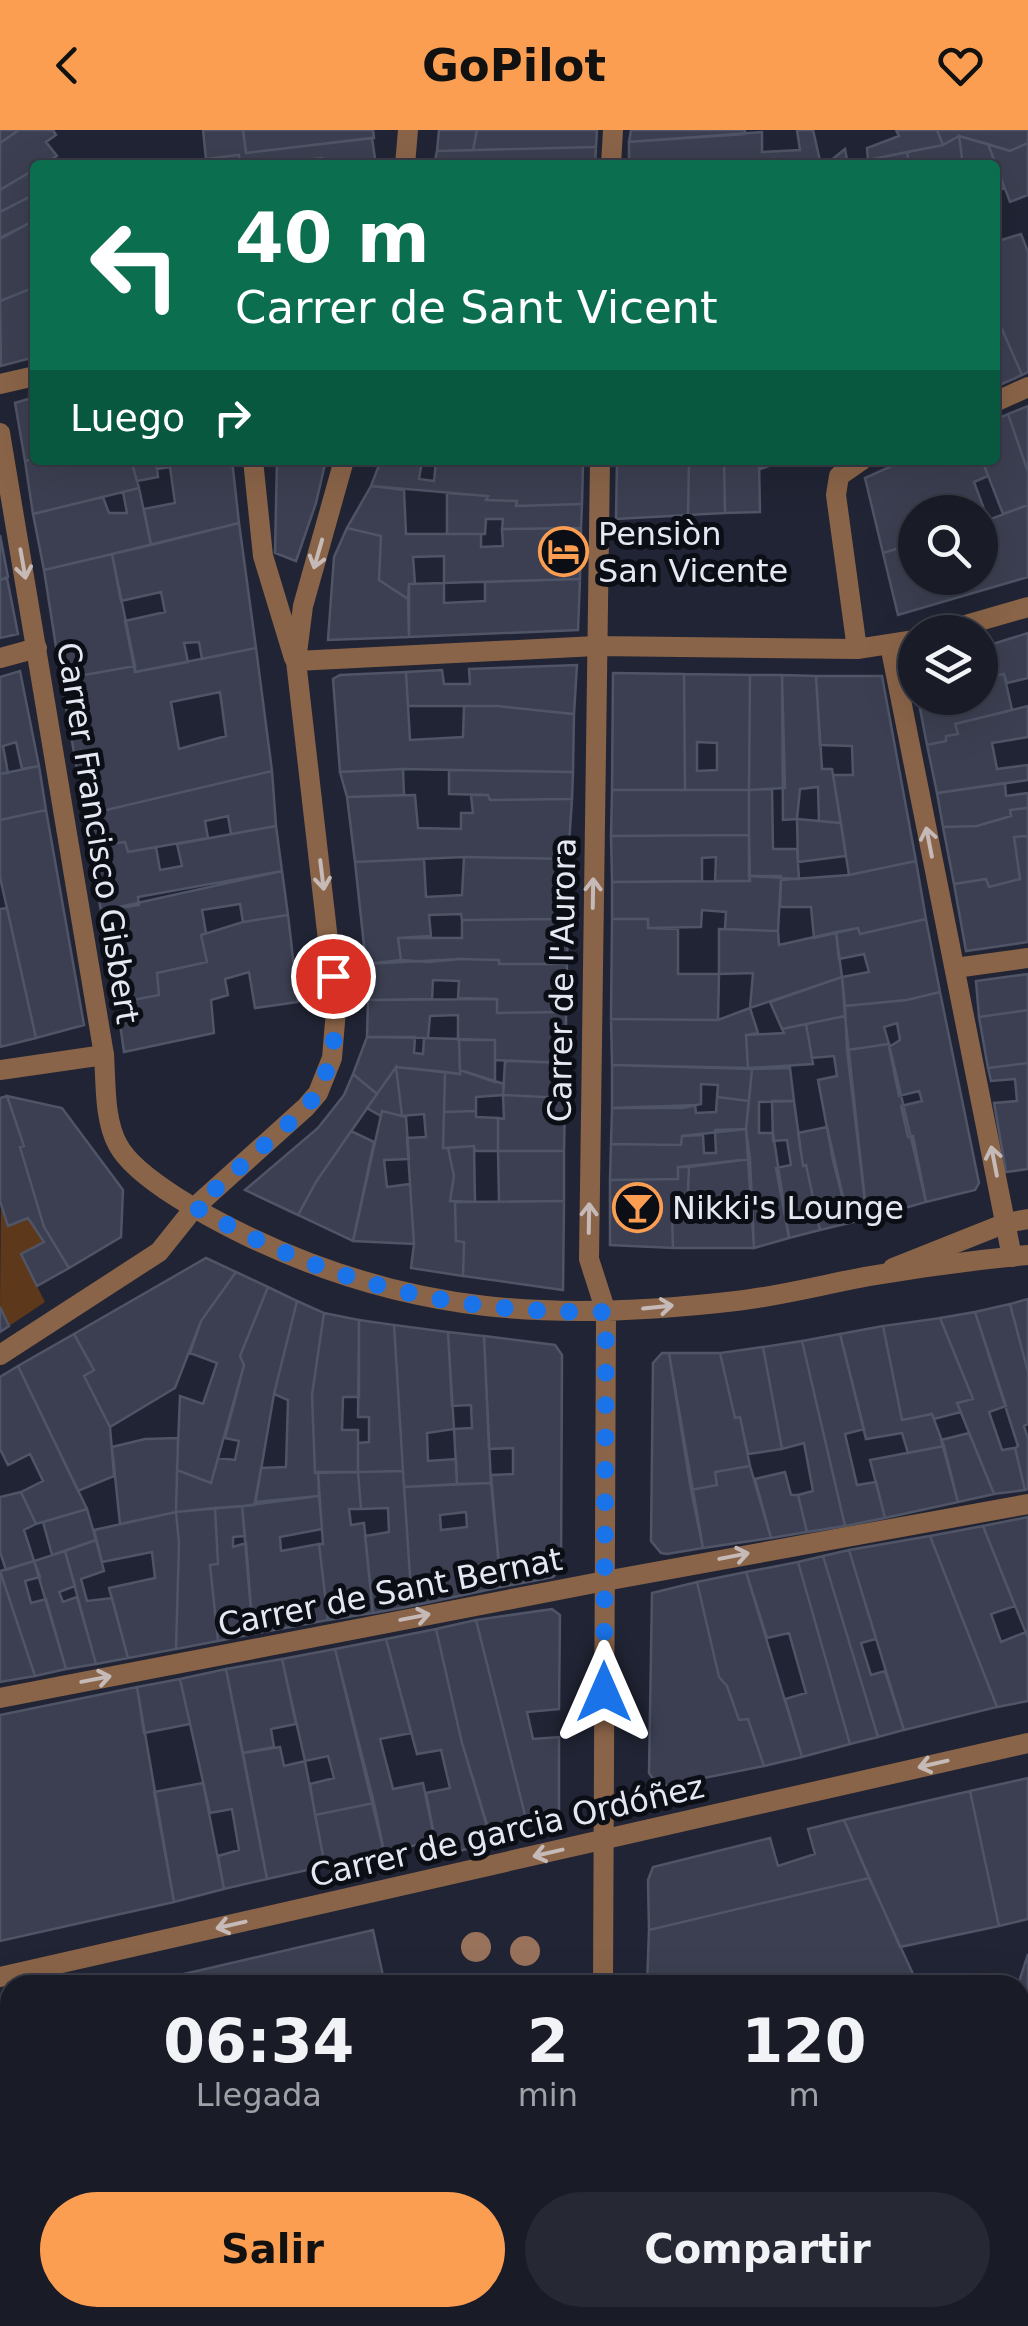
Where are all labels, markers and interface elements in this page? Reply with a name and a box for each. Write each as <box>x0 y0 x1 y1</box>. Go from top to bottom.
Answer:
icon: back <box>40 38 95 93</box>
icon: heart <box>933 38 988 93</box>
text: GoPilot <box>422 39 606 92</box>
text: 40 m <box>235 197 430 279</box>
icon: left <box>70 200 200 330</box>
text: Carrer de Sant Vicent <box>235 281 718 334</box>
icon: right <box>205 390 260 445</box>
text: Luego <box>70 396 185 440</box>
map controls <box>898 495 998 715</box>
button: search <box>898 495 998 595</box>
place label: Pensiòn San Vicente <box>598 515 788 590</box>
hotel icon: Pensiòn San Vicente <box>537 526 589 578</box>
one-way arrow <box>308 538 326 569</box>
one-way arrow <box>14 547 33 580</box>
button: layers <box>898 615 998 715</box>
street label: Carrer Francisco Gisbert <box>49 640 147 1026</box>
one-way arrow <box>919 827 938 859</box>
street label: Carrer de l'Aurora <box>541 837 583 1123</box>
one-way arrow <box>313 858 332 890</box>
one-way arrow <box>584 877 602 910</box>
pin <box>291 934 376 1019</box>
icon: arrive <box>306 949 361 1004</box>
one-way arrow <box>983 1146 1002 1178</box>
bar icon: Nikki's Lounge <box>611 1182 663 1234</box>
place label: Nikki's Lounge <box>672 1189 904 1227</box>
one-way arrow <box>580 1202 598 1234</box>
one-way arrow <box>641 1297 673 1316</box>
street label: Carrer de Sant Bernat <box>215 1540 565 1644</box>
one-way arrow <box>717 1546 749 1565</box>
one-way arrow <box>398 1607 430 1626</box>
position arrow <box>552 1640 656 1744</box>
one-way arrow <box>79 1669 112 1688</box>
one-way arrow <box>918 1756 950 1774</box>
street label: Carrer de garcia Ordóñez <box>306 1767 708 1895</box>
one-way arrow <box>533 1845 565 1863</box>
one-way arrow <box>216 1917 248 1935</box>
text: 06:34 <box>163 2006 354 2076</box>
text: 2 <box>527 2006 569 2076</box>
text: 120 <box>741 2006 867 2076</box>
text: Llegada <box>196 2076 322 2114</box>
text: min <box>518 2076 578 2114</box>
text: m <box>788 2076 820 2114</box>
button: Salir <box>40 2192 505 2307</box>
button: Compartir <box>525 2192 990 2307</box>

